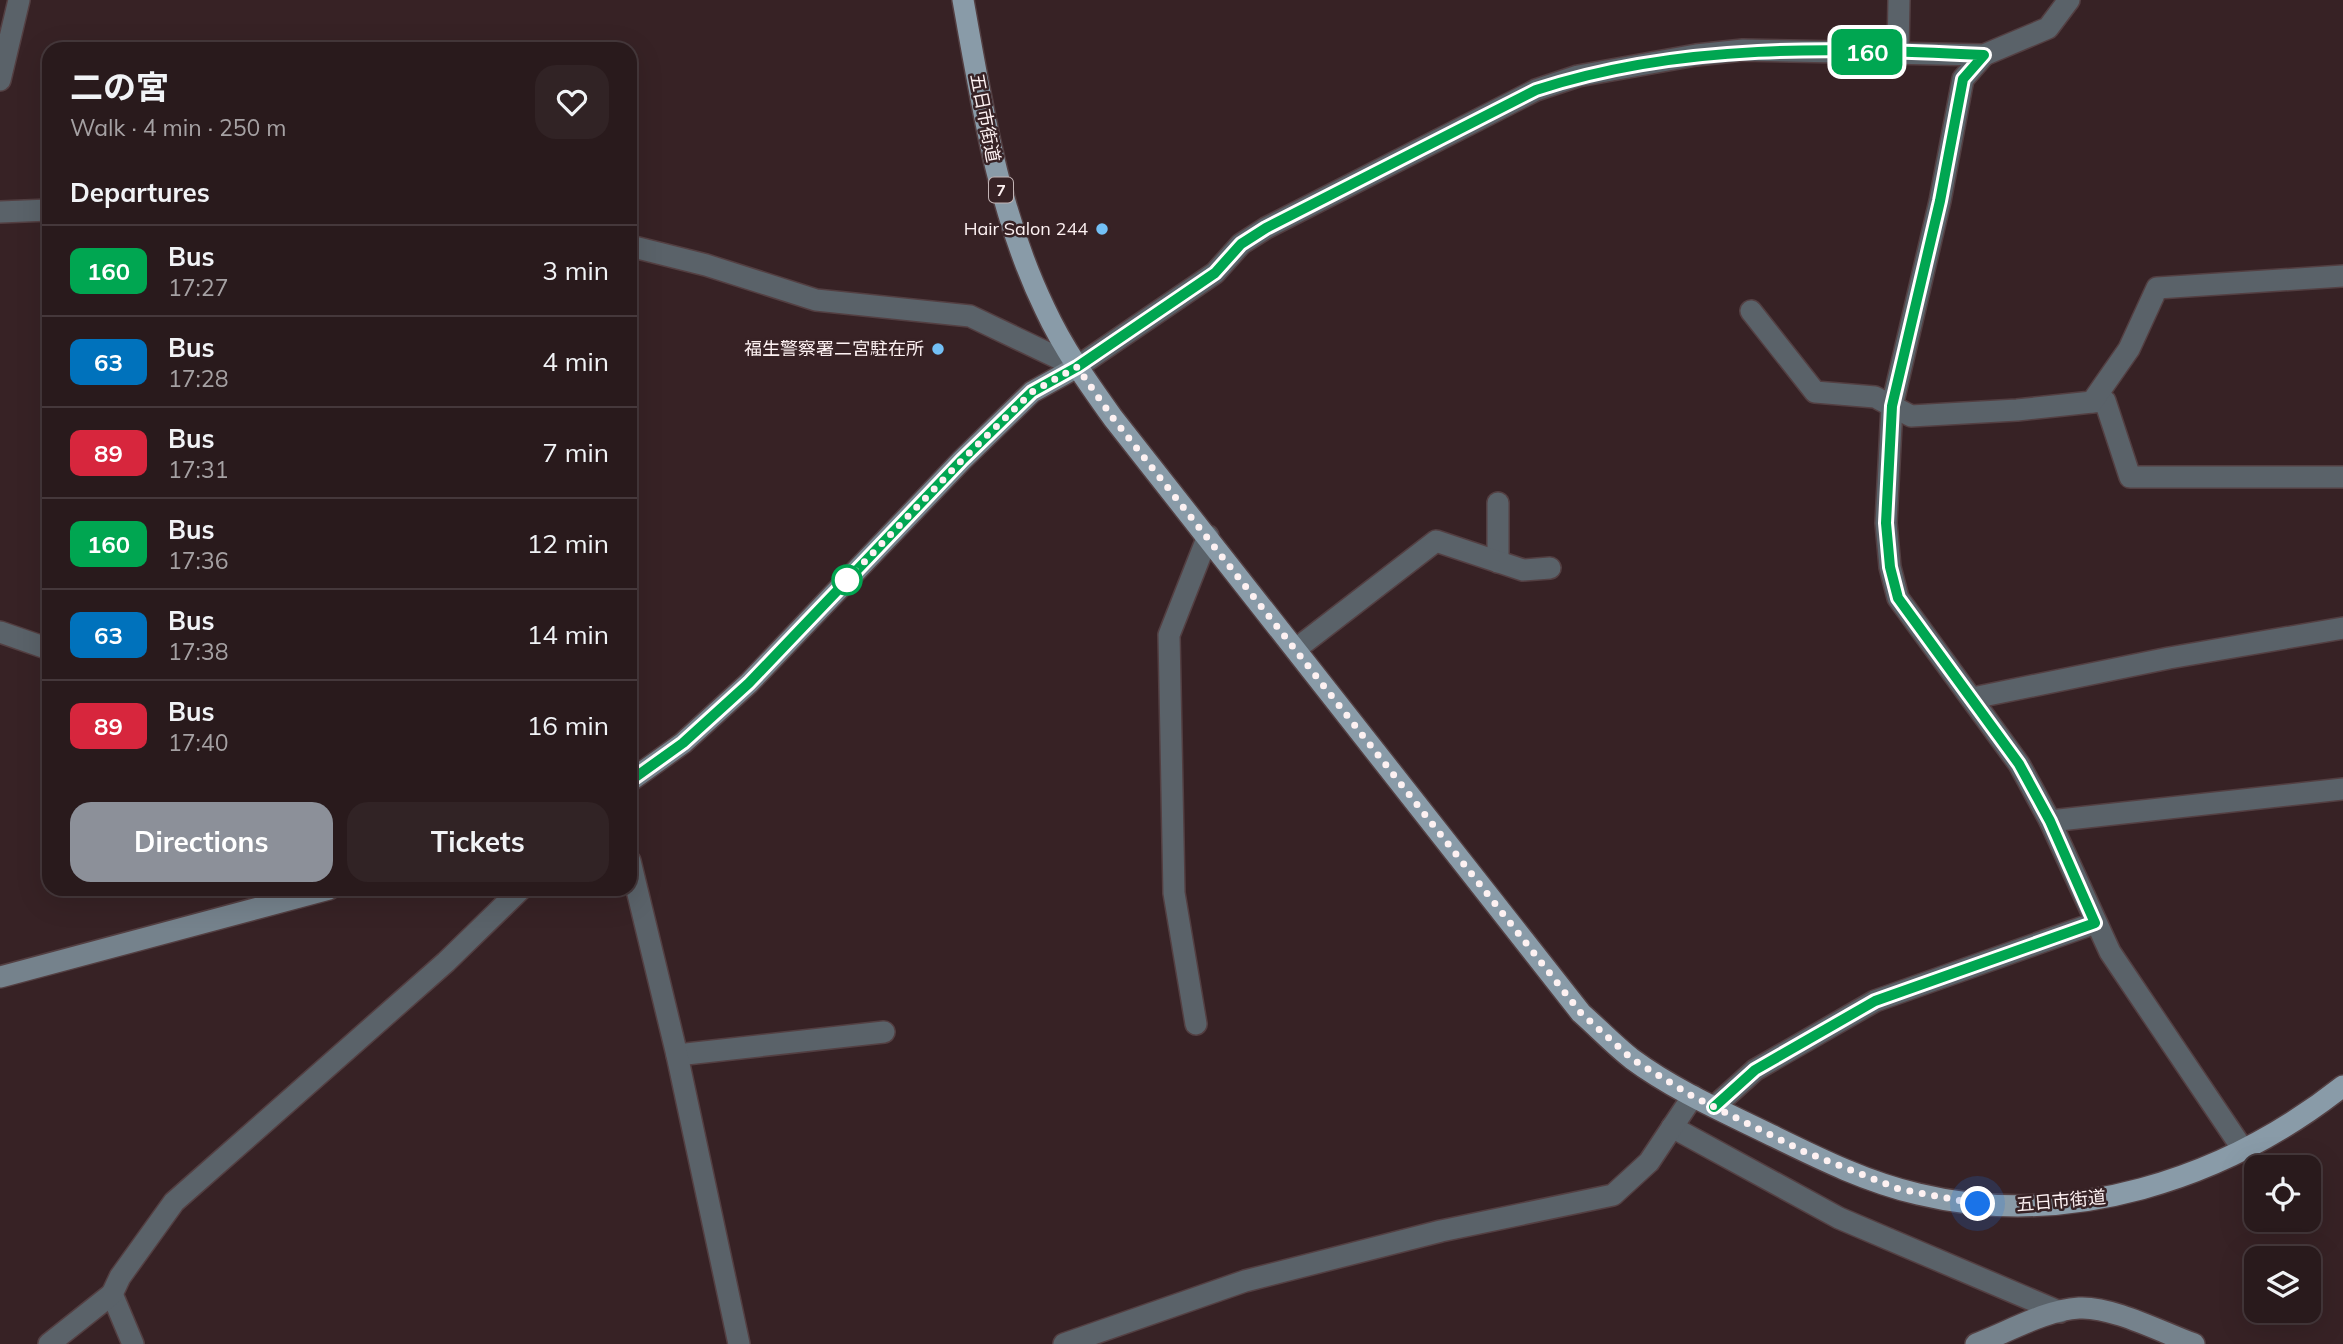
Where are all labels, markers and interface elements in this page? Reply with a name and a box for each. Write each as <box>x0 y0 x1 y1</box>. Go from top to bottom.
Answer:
line badge: 160 <box>1827 29 1907 75</box>
text: 160 <box>1845 37 1889 67</box>
button: heart <box>535 65 609 139</box>
text: 二の宮 <box>70 66 169 107</box>
street label: 五日市街道 <box>966 72 1005 164</box>
text: Walk · 4 min · 250 m <box>70 113 287 142</box>
text: Departures <box>70 176 210 209</box>
road number: 7 <box>989 178 1013 202</box>
place label: Hair Salon 244 <box>964 217 1088 240</box>
marker: Hair Salon 244 <box>1094 221 1110 237</box>
text: Bus <box>168 240 214 273</box>
text: 3 min <box>542 254 609 287</box>
text: 160 <box>87 256 130 286</box>
text: 17:27 <box>168 273 228 302</box>
text: Bus <box>168 331 214 364</box>
place label: 福生警察署二宮駐在所 <box>744 337 924 360</box>
marker: 福生警察署二宮駐在所 <box>930 341 946 357</box>
text: 4 min <box>542 345 609 378</box>
text: 63 <box>94 347 123 377</box>
text: 17:28 <box>168 364 228 393</box>
text: Bus <box>168 422 214 455</box>
text: 7 min <box>542 436 609 469</box>
text: 89 <box>94 438 123 468</box>
text: 17:31 <box>168 455 228 484</box>
text: Bus <box>168 513 214 546</box>
text: 12 min <box>527 527 609 560</box>
text: 160 <box>87 529 130 559</box>
text: 17:36 <box>168 546 228 575</box>
unlabelled marker <box>832 565 862 595</box>
text: Bus <box>168 604 214 637</box>
text: 14 min <box>527 618 609 651</box>
text: 63 <box>94 620 123 650</box>
text: 17:38 <box>168 637 228 666</box>
text: Bus <box>168 695 214 728</box>
text: 16 min <box>527 709 609 742</box>
text: 89 <box>94 711 123 741</box>
text: 17:40 <box>168 728 228 757</box>
button: Directions <box>70 802 333 882</box>
button: Tickets <box>347 802 609 882</box>
map controls <box>2244 1155 2321 1323</box>
button: locate <box>2244 1155 2321 1232</box>
street label: 五日市街道 <box>2015 1185 2107 1216</box>
your location <box>1960 1186 1995 1221</box>
button: layers <box>2244 1246 2321 1323</box>

